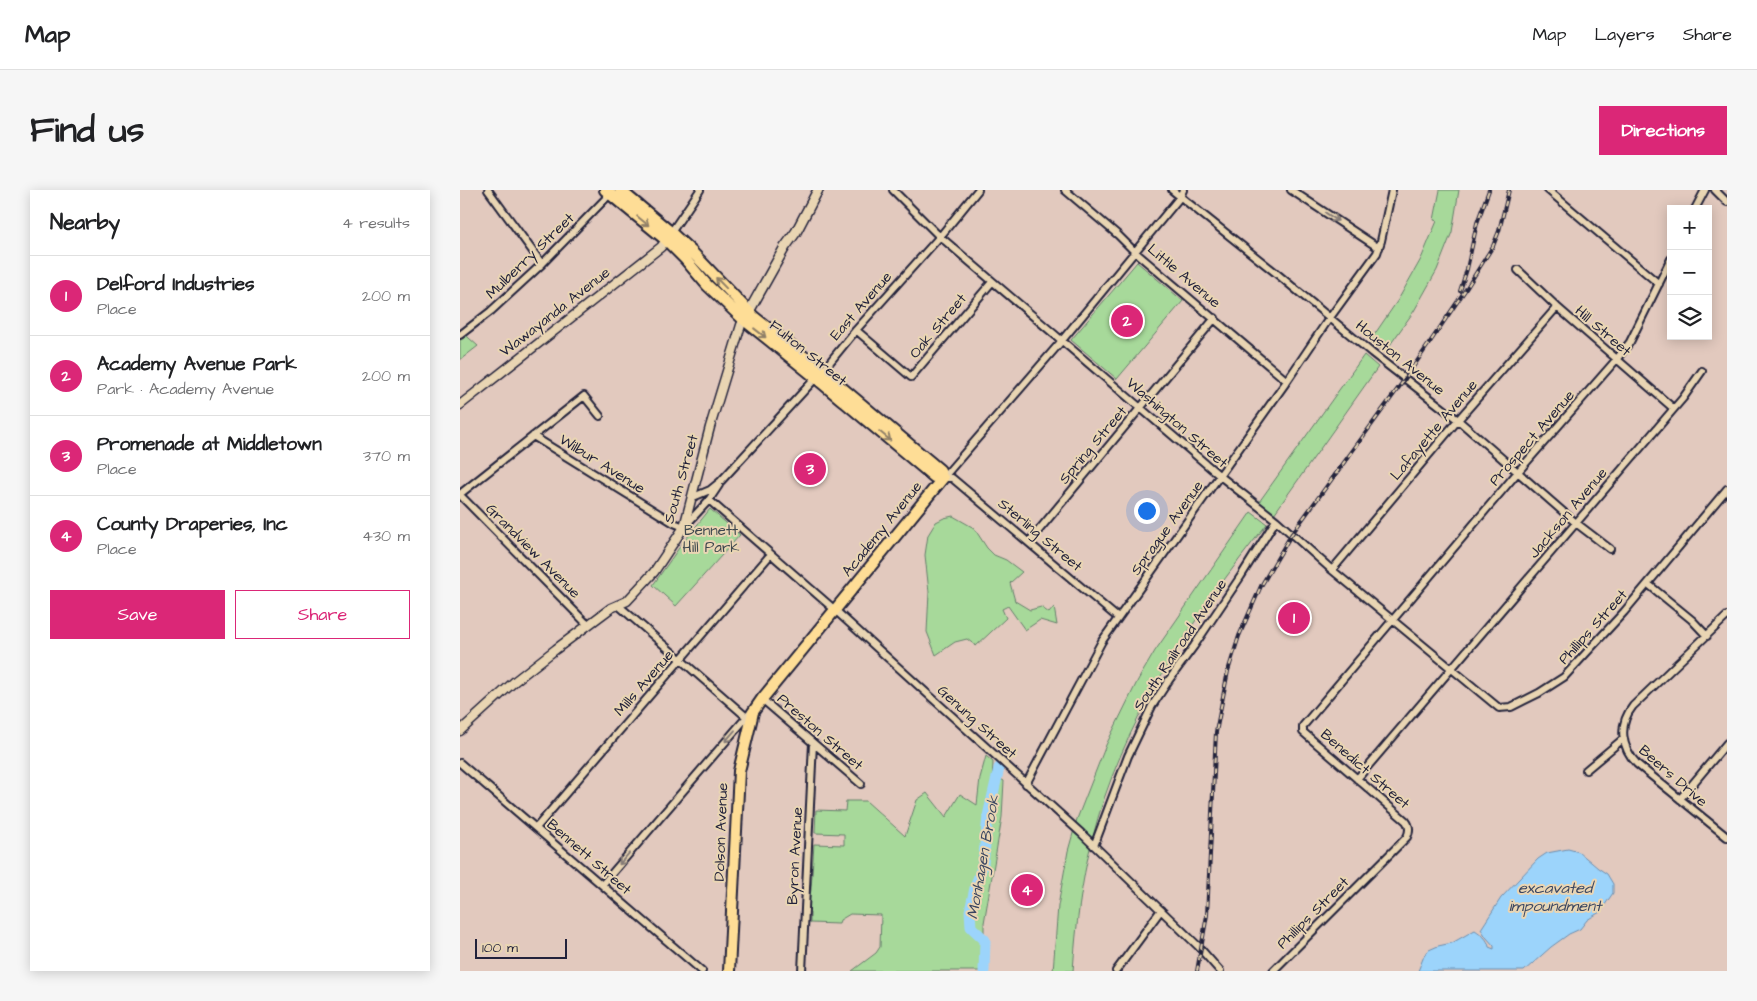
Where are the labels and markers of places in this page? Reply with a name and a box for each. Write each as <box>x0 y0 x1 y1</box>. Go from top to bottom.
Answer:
pin: 2 <box>1111 302 1143 340</box>
pin: 3 <box>794 450 826 488</box>
pin: 1 <box>1278 599 1310 637</box>
pin: 4 <box>1011 871 1043 909</box>

